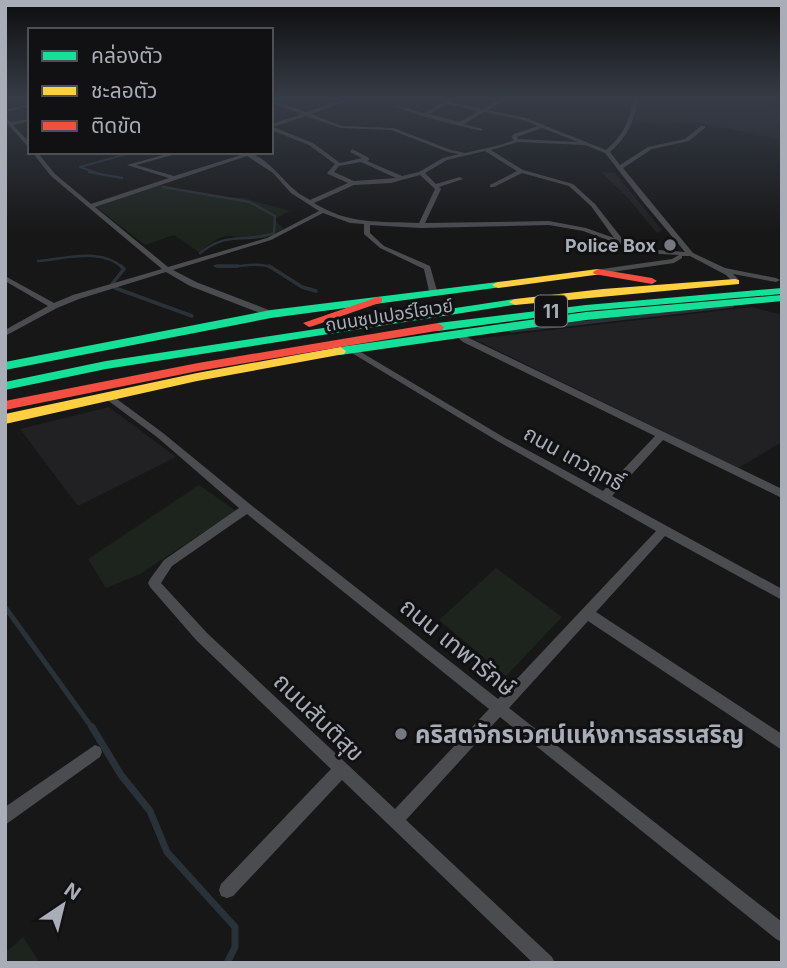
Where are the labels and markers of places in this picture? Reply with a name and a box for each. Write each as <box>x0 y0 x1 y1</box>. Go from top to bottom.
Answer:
place label: Police Box <box>565 235 657 256</box>
marker: Police Box <box>662 237 678 253</box>
place label: คริสตจักรเวศน์แห่งการสรรเสริญ <box>415 720 744 749</box>
marker: คริสตจักรเวศน์แห่งการสรรเสริญ <box>393 726 409 742</box>

